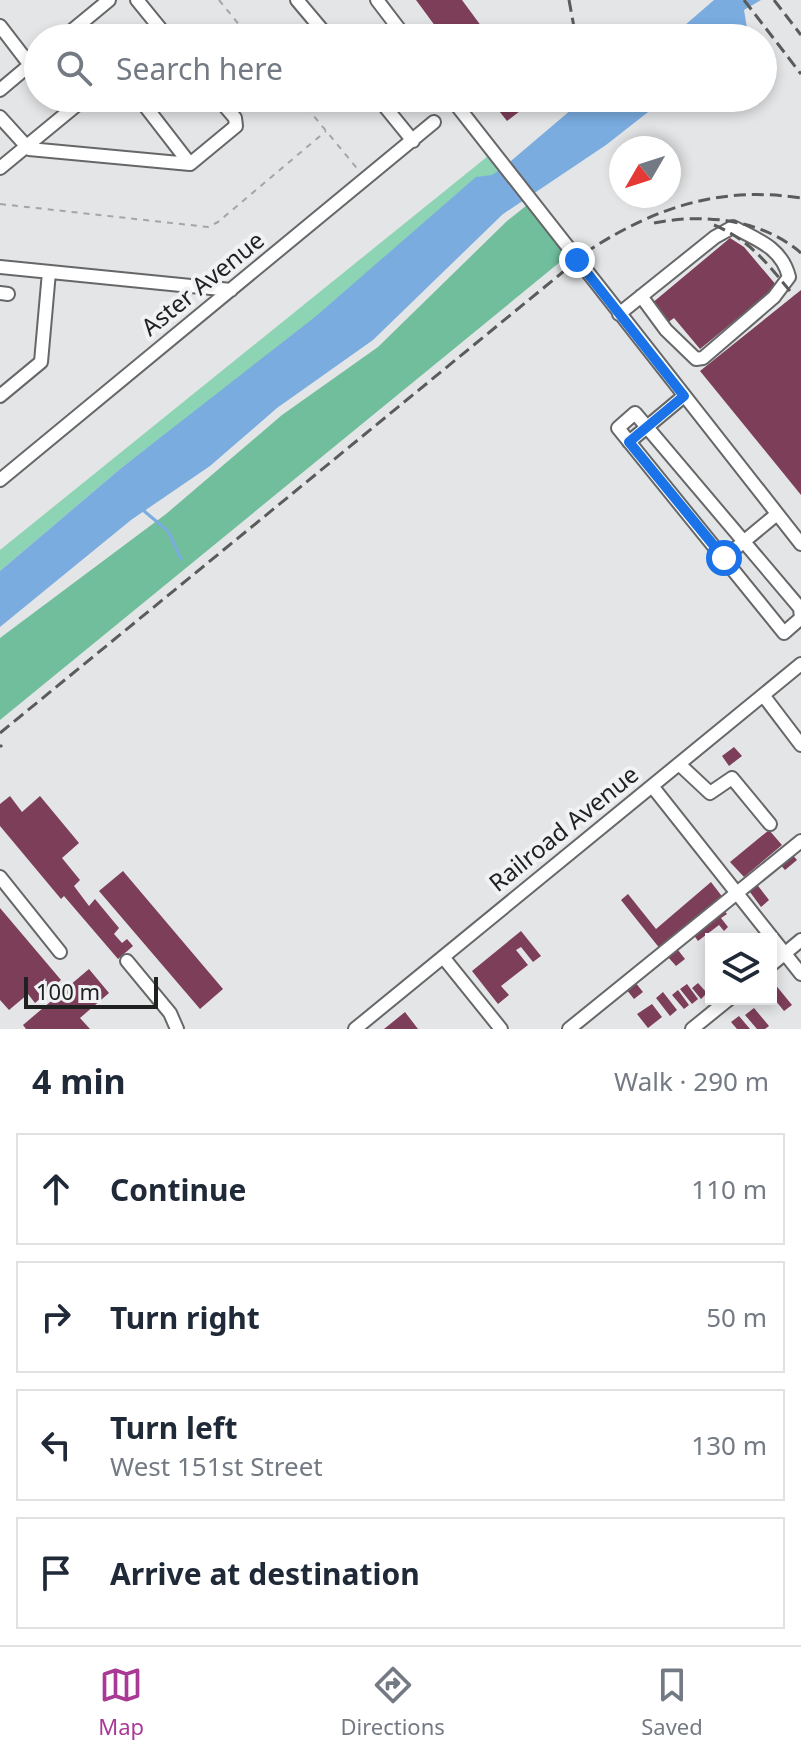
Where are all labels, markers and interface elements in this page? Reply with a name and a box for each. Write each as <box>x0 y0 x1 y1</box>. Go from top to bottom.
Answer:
search box <box>24 24 777 112</box>
icon: search <box>52 46 96 90</box>
text: Search here <box>116 48 283 89</box>
north arrow <box>609 136 681 208</box>
street label: Aster Avenue <box>134 223 271 343</box>
route end <box>559 242 595 278</box>
route start <box>706 540 742 576</box>
street label: Railroad Avenue <box>481 757 645 898</box>
map controls <box>705 933 777 1005</box>
button: layers <box>705 933 777 1005</box>
scale bar <box>24 973 158 1009</box>
text: 100 m <box>36 976 100 1006</box>
text: 4 min <box>32 1058 126 1104</box>
text: Walk · 290 m <box>614 1063 769 1099</box>
icon: ahead <box>34 1167 78 1211</box>
text: Continue <box>110 1169 246 1210</box>
text: 110 m <box>691 1171 767 1207</box>
icon: right <box>34 1295 78 1339</box>
text: Turn right <box>110 1297 260 1338</box>
text: 50 m <box>706 1299 767 1335</box>
text: Turn left <box>110 1407 238 1448</box>
icon: left <box>34 1423 78 1467</box>
text: 130 m <box>691 1427 767 1463</box>
text: West 151st Street <box>110 1448 323 1484</box>
icon: arrive <box>34 1551 78 1595</box>
text: Arrive at destination <box>110 1553 420 1594</box>
tab: Map <box>98 1663 144 1741</box>
tab: Directions <box>340 1663 445 1741</box>
tab: Saved <box>641 1663 703 1741</box>

